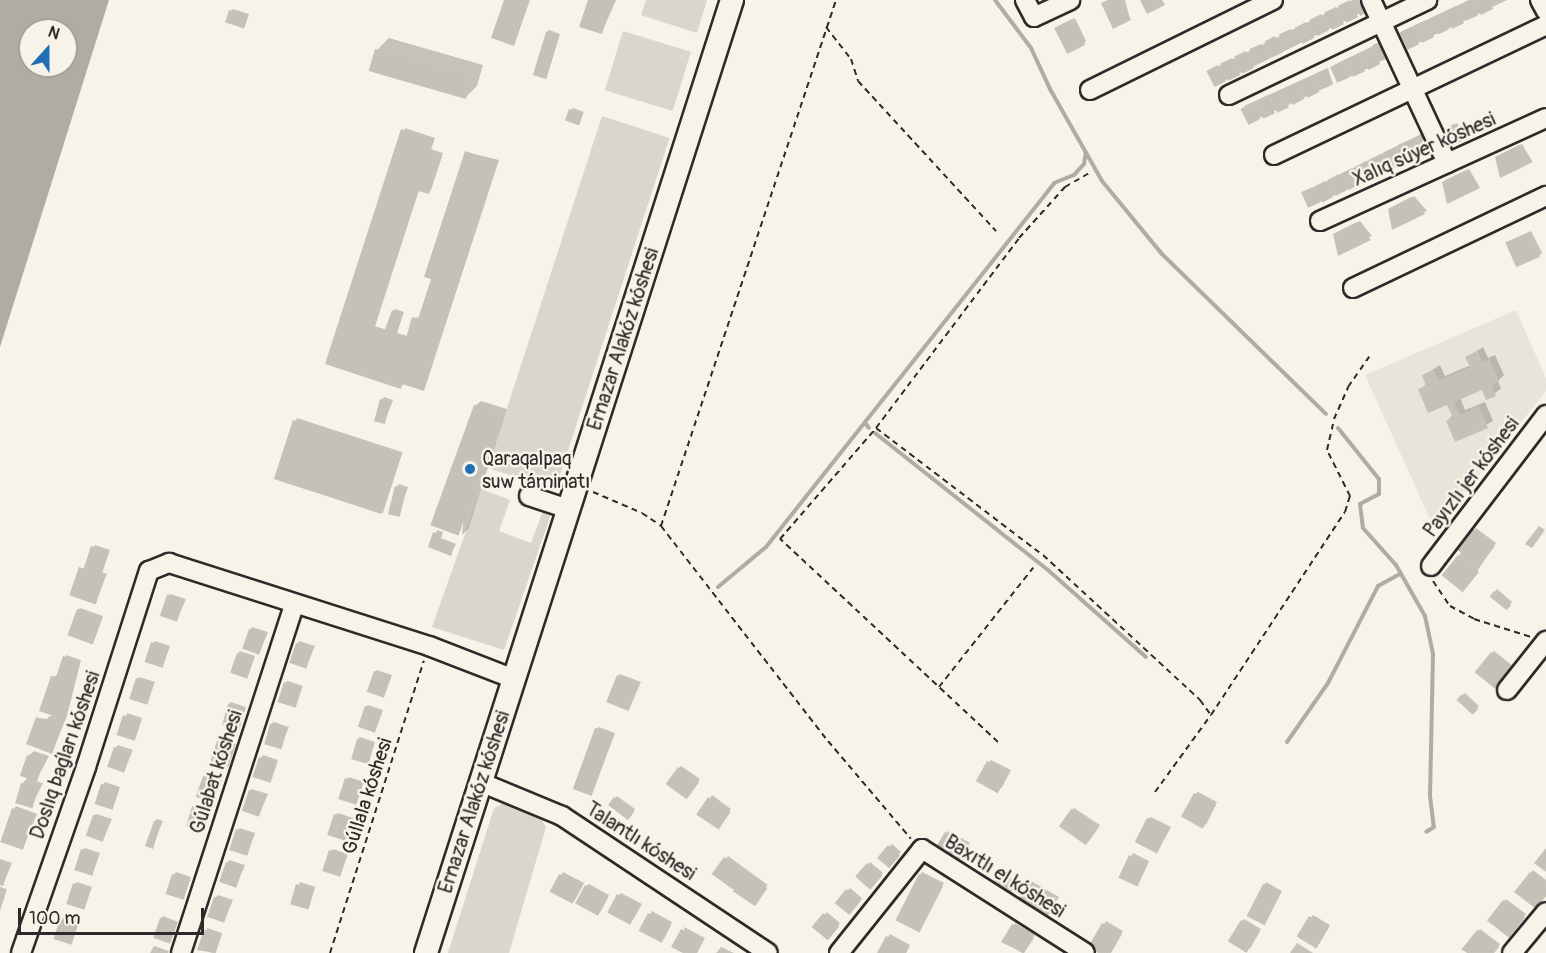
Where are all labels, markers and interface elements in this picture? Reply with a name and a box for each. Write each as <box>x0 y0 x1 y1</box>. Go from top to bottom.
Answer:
north arrow <box>18 18 78 78</box>
text: N <box>45 22 62 44</box>
street label: Xalıq súyer kóshesi <box>1349 107 1499 191</box>
street label: Ernazar Alakóz kóshesi <box>582 245 664 433</box>
street label: Payızlı jer kóshesi <box>1418 412 1524 542</box>
place label: Qaraqalpaq suw táminatı <box>482 446 590 493</box>
marker: Qaraqalpaq suw táminatı <box>463 462 477 476</box>
street label: Doslıq baǵları kóshesi <box>25 668 105 842</box>
street label: Gúlabat kóshesi <box>185 707 247 837</box>
street label: Ernazar Alakóz kóshesi <box>433 708 515 896</box>
street label: Gúllala kóshesi <box>337 735 397 857</box>
street label: Talantlı kóshesi <box>582 797 700 885</box>
street label: Baxıtlı el kóshesi <box>940 829 1070 923</box>
scale bar <box>21 896 207 934</box>
text: 100 m <box>29 907 81 930</box>

